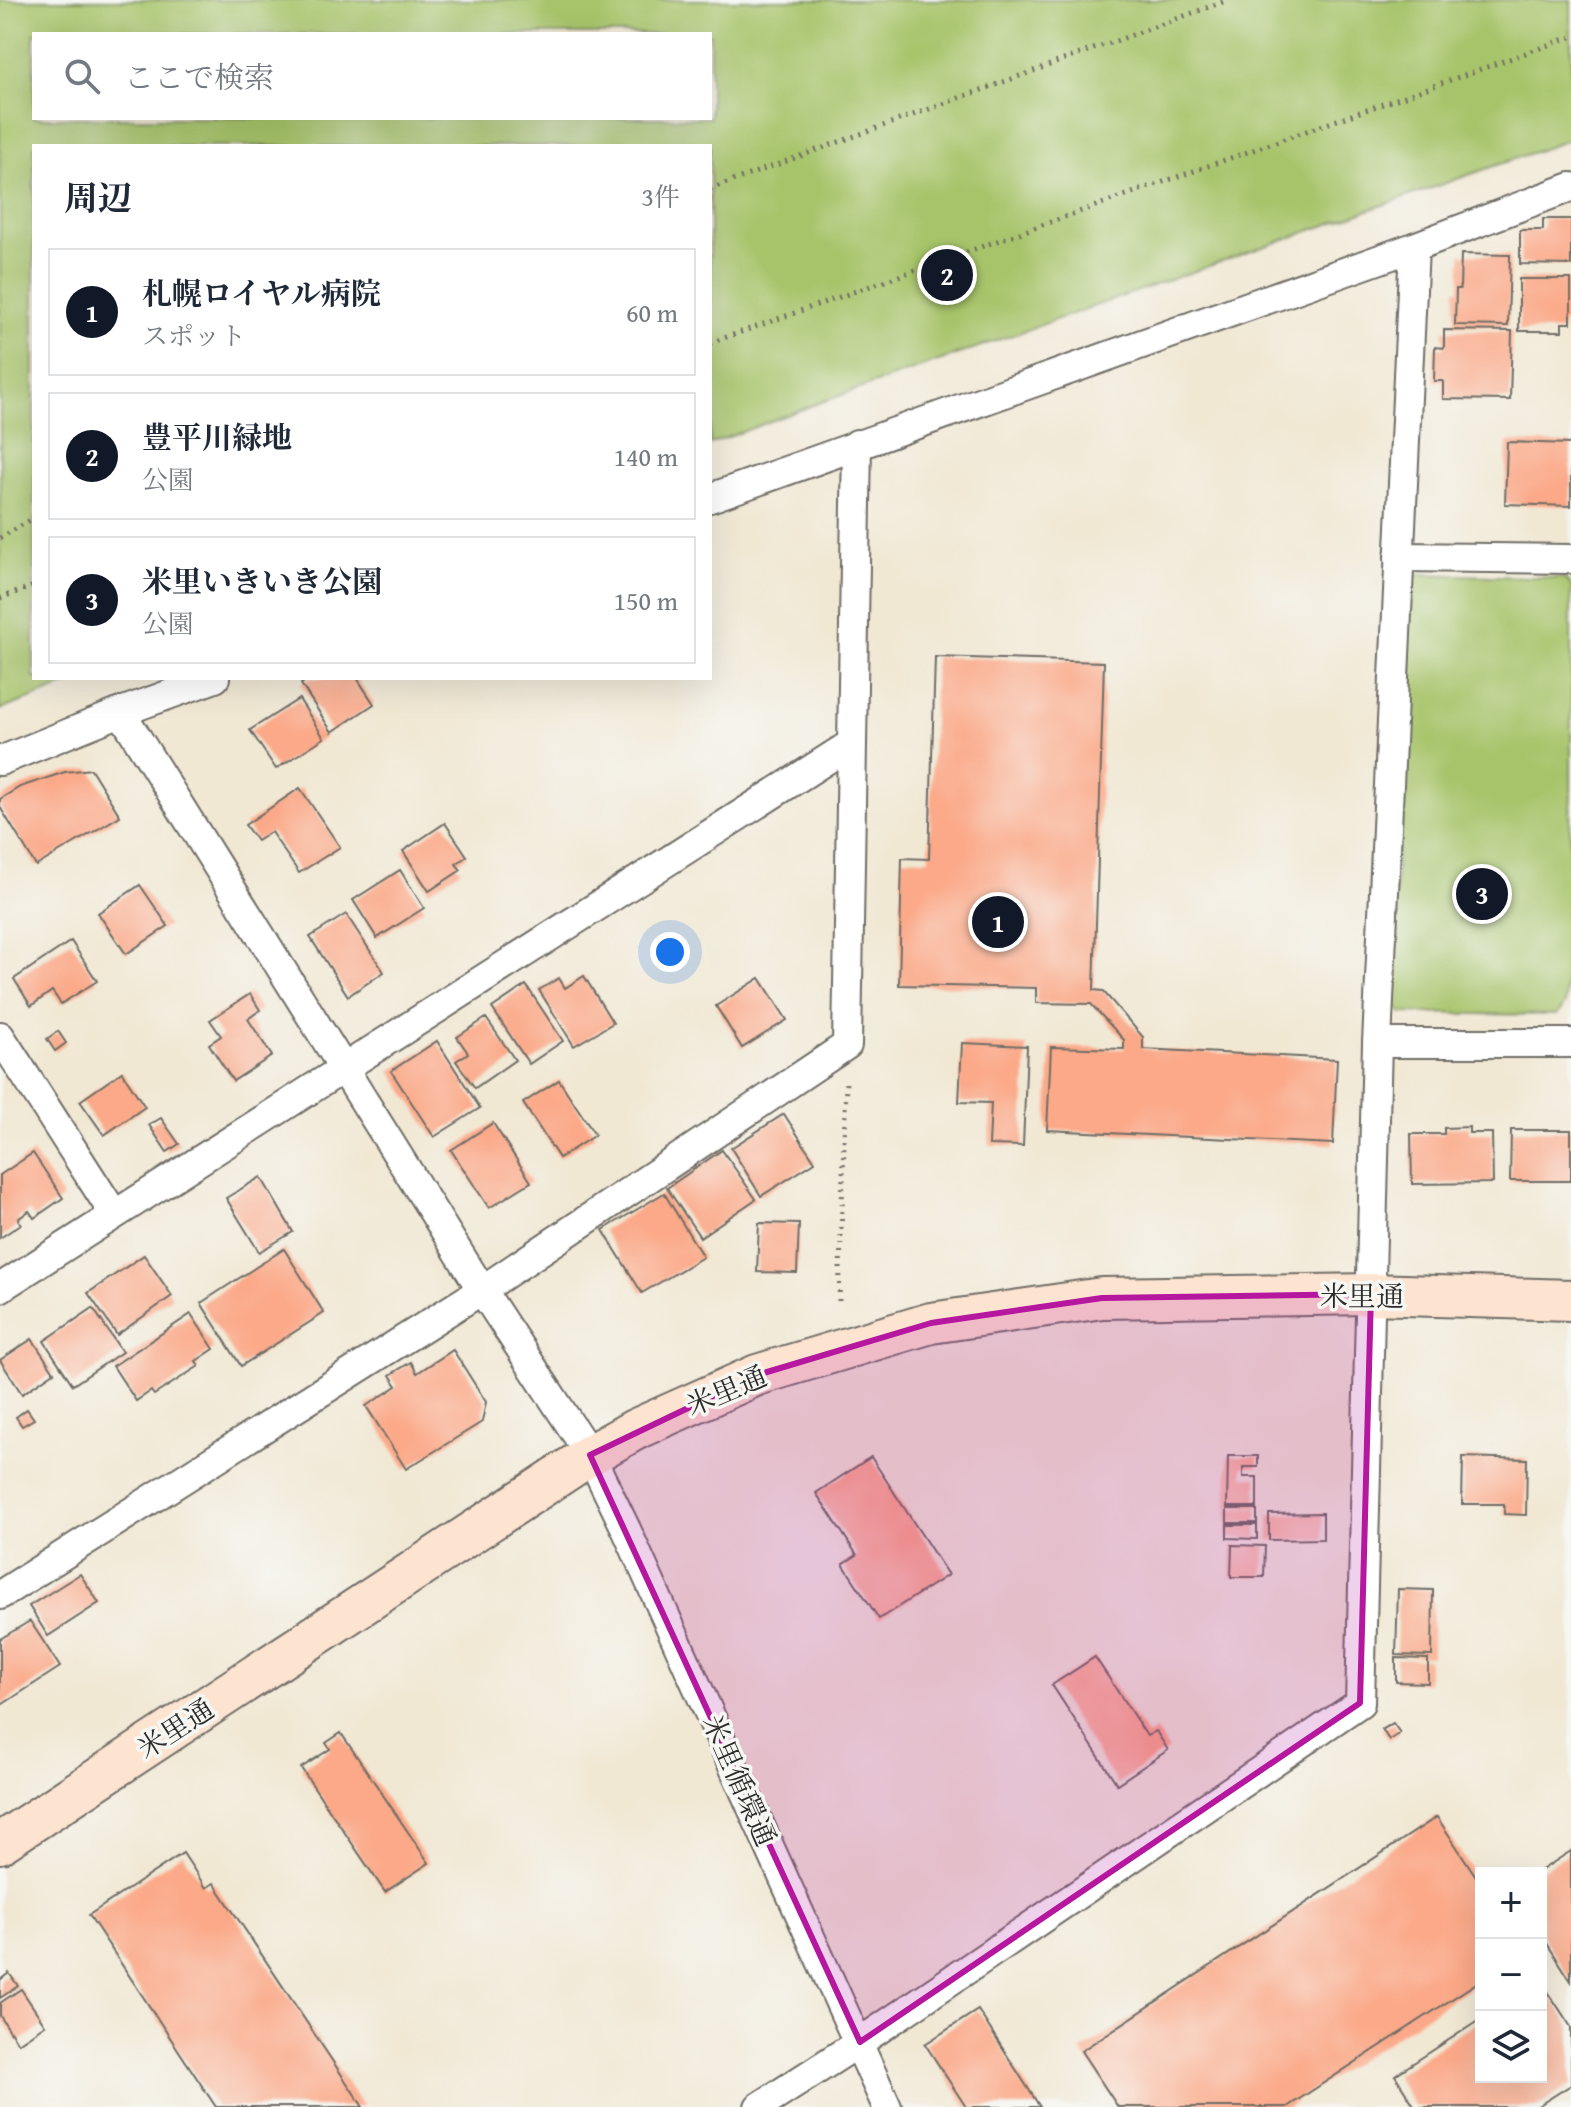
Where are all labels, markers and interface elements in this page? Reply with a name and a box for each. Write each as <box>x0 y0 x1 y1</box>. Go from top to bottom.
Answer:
search box <box>32 32 712 120</box>
icon: search <box>60 54 104 98</box>
text: ここで検索 <box>124 55 274 99</box>
text: 周辺 <box>64 173 132 222</box>
text: 3件 <box>641 177 680 216</box>
pin: 2 <box>921 245 973 305</box>
text: 札幌ロイヤル病院 <box>142 271 381 315</box>
text: 1 <box>85 293 99 332</box>
text: 60 m <box>626 293 678 332</box>
text: スポット <box>142 316 246 355</box>
text: 豊平川緑地 <box>142 415 292 459</box>
text: 2 <box>85 437 99 476</box>
text: 140 m <box>613 437 678 476</box>
text: 公園 <box>142 460 194 499</box>
text: 米里いきいき公園 <box>142 559 382 603</box>
text: 3 <box>85 581 99 620</box>
text: 150 m <box>613 581 678 620</box>
text: 公園 <box>142 604 194 643</box>
pin: 3 <box>1456 864 1508 924</box>
pin: 1 <box>972 892 1024 952</box>
your location <box>650 932 690 972</box>
street label: 米里通 <box>1320 1275 1404 1316</box>
street label: 米里通 <box>679 1355 773 1425</box>
street label: 米里通 <box>129 1688 221 1768</box>
street label: 米里循環通 <box>693 1708 787 1852</box>
map controls <box>1475 1867 1547 2083</box>
button: + <box>1475 1867 1547 1939</box>
button: − <box>1475 1939 1547 2011</box>
button: layers <box>1475 2011 1547 2083</box>

